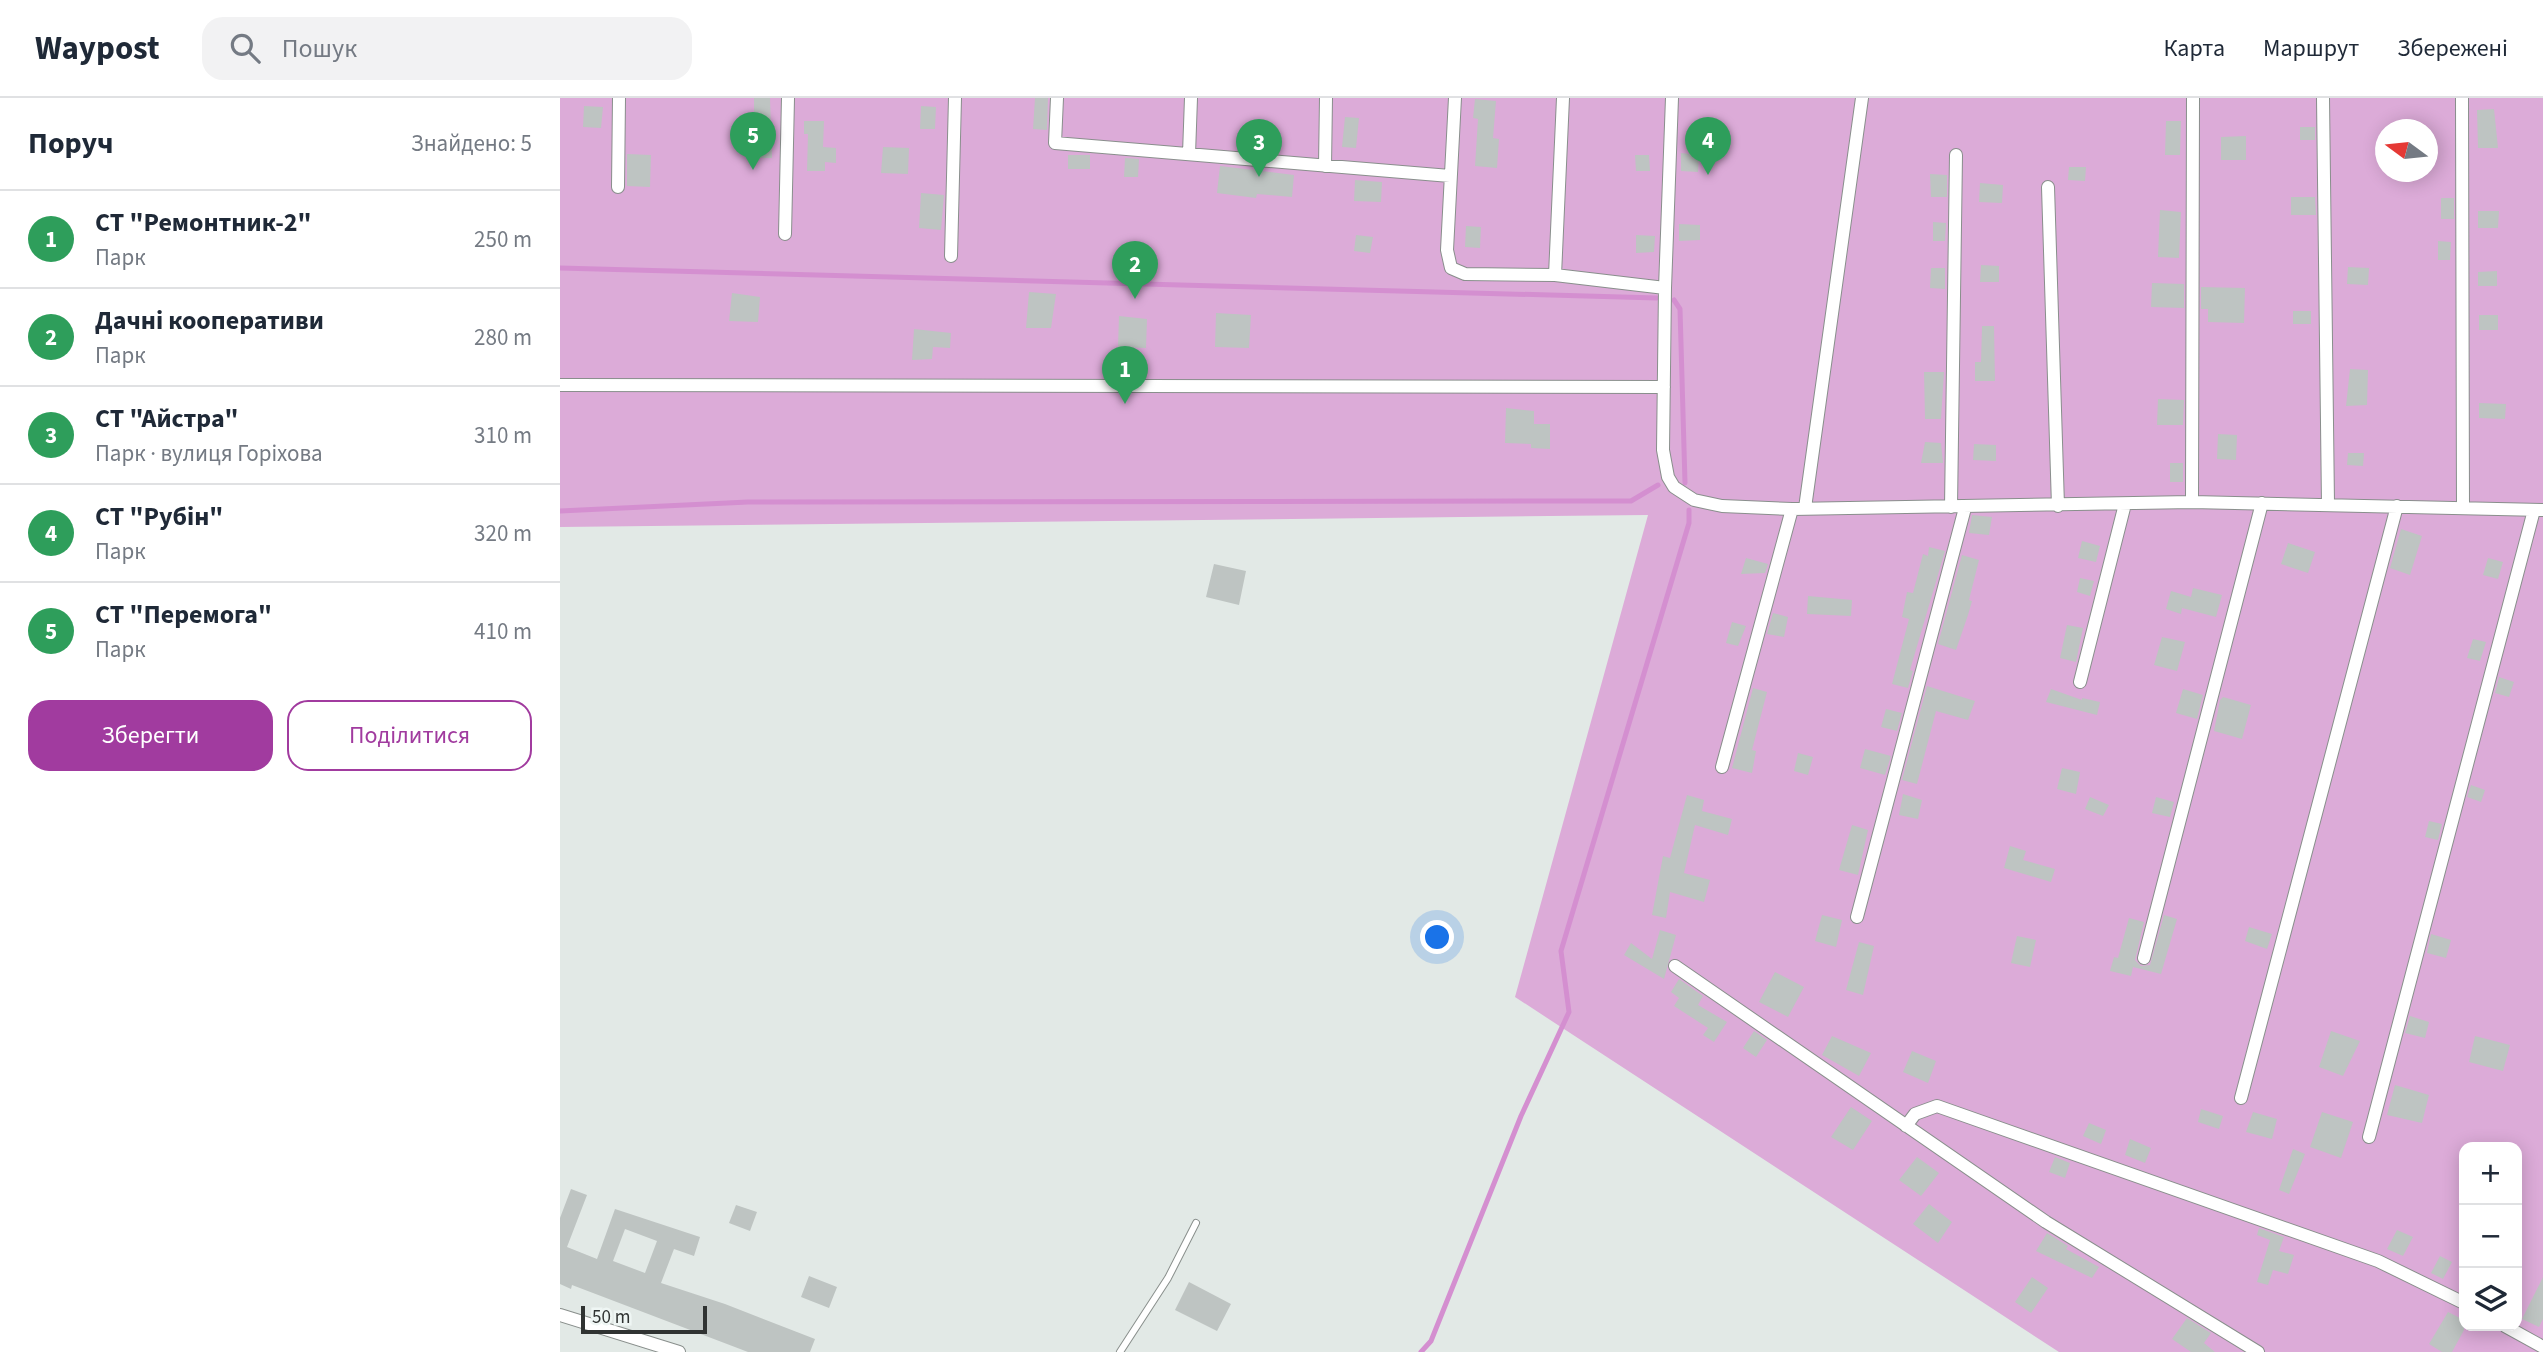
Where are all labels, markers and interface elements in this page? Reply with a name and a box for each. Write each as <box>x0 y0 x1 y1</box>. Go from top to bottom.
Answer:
search box <box>202 17 692 80</box>
text: Waypost <box>35 25 160 72</box>
icon: search <box>226 29 264 67</box>
text: Пошук <box>282 30 357 67</box>
text: Карта <box>2163 31 2225 66</box>
text: Маршрут <box>2263 31 2359 66</box>
text: Збережені <box>2397 31 2508 66</box>
pin: 5 <box>730 112 776 170</box>
pin: 4 <box>1685 117 1731 175</box>
pin: 3 <box>1236 119 1282 177</box>
north arrow <box>2375 119 2438 182</box>
text: Поруч <box>28 122 114 165</box>
text: Знайдено: 5 <box>411 127 532 160</box>
text: СТ "Ремонтник-2" <box>95 204 312 241</box>
text: 1 <box>45 223 57 256</box>
text: 250 m <box>474 223 532 256</box>
text: Парк <box>95 241 146 274</box>
pin: 2 <box>1112 241 1158 299</box>
text: Дачні кооперативи <box>95 302 324 339</box>
text: 2 <box>45 321 57 354</box>
text: 280 m <box>474 321 532 354</box>
text: Парк <box>95 339 146 372</box>
pin: 1 <box>1102 346 1148 404</box>
text: СТ "Айстра" <box>95 400 239 437</box>
text: 3 <box>45 419 57 452</box>
text: 310 m <box>474 419 532 452</box>
text: Парк · вулиця Горіхова <box>95 437 323 470</box>
text: СТ "Рубін" <box>95 498 223 535</box>
text: 4 <box>45 517 57 550</box>
text: 320 m <box>474 517 532 550</box>
text: Парк <box>95 535 146 568</box>
text: СТ "Перемога" <box>95 596 272 633</box>
text: 5 <box>45 615 57 648</box>
text: 410 m <box>474 615 532 648</box>
text: Парк <box>95 633 146 666</box>
button: Зберегти <box>28 700 273 771</box>
button: Поділитися <box>287 700 532 771</box>
your location <box>1420 920 1454 954</box>
map controls <box>2459 1142 2522 1331</box>
button: + <box>2459 1142 2522 1205</box>
button: − <box>2459 1205 2522 1268</box>
button: layers <box>2459 1268 2522 1331</box>
scale bar <box>581 1303 707 1335</box>
text: 50 m <box>592 1304 630 1331</box>

